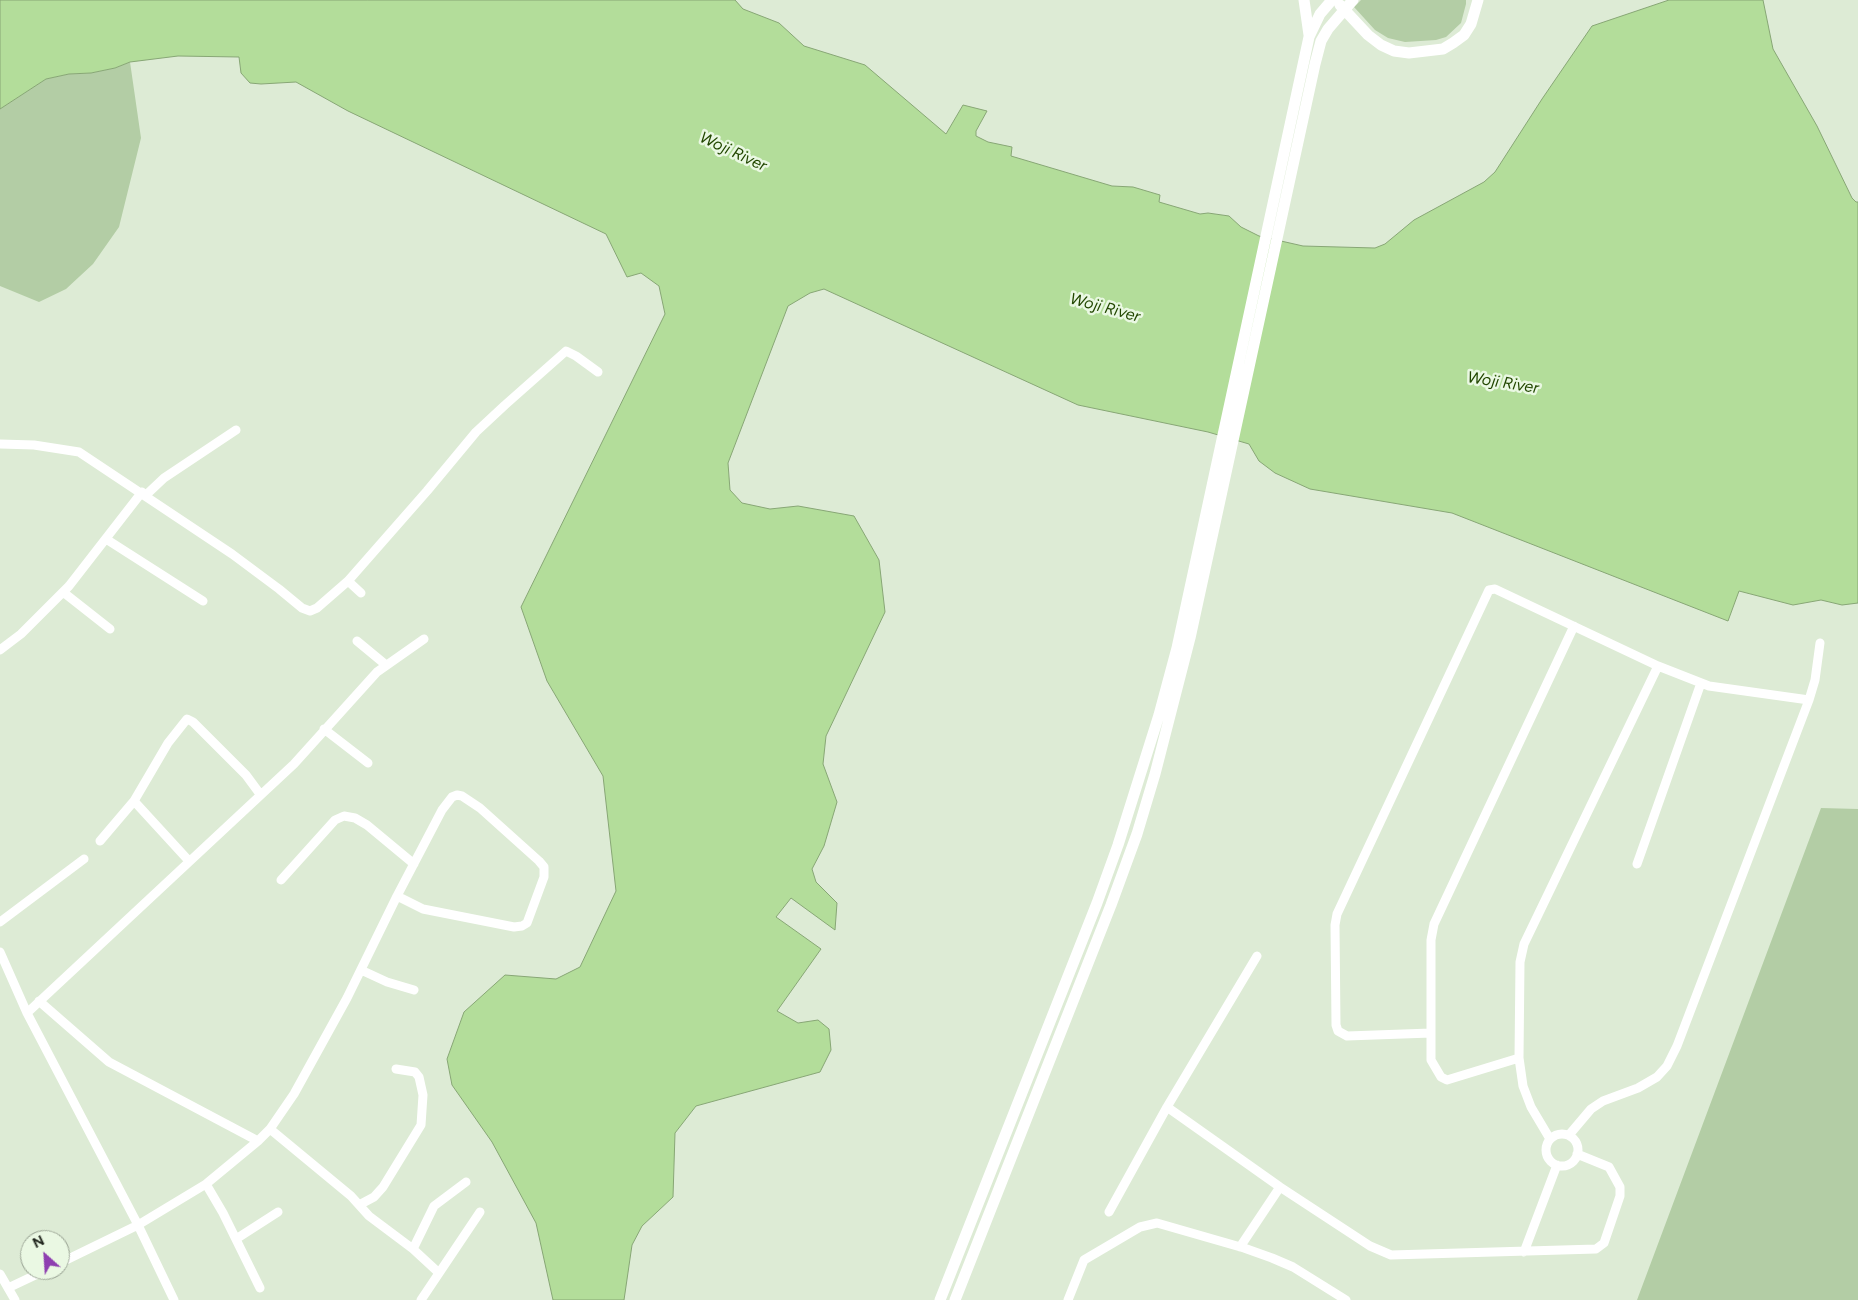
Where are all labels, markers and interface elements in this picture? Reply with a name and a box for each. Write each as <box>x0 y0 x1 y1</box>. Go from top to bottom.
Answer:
water label: Woji River <box>696 128 770 176</box>
water label: Woji River <box>1068 289 1142 327</box>
water label: Woji River <box>1466 368 1540 398</box>
north arrow <box>20 1230 70 1280</box>
text: N <box>30 1232 47 1252</box>

